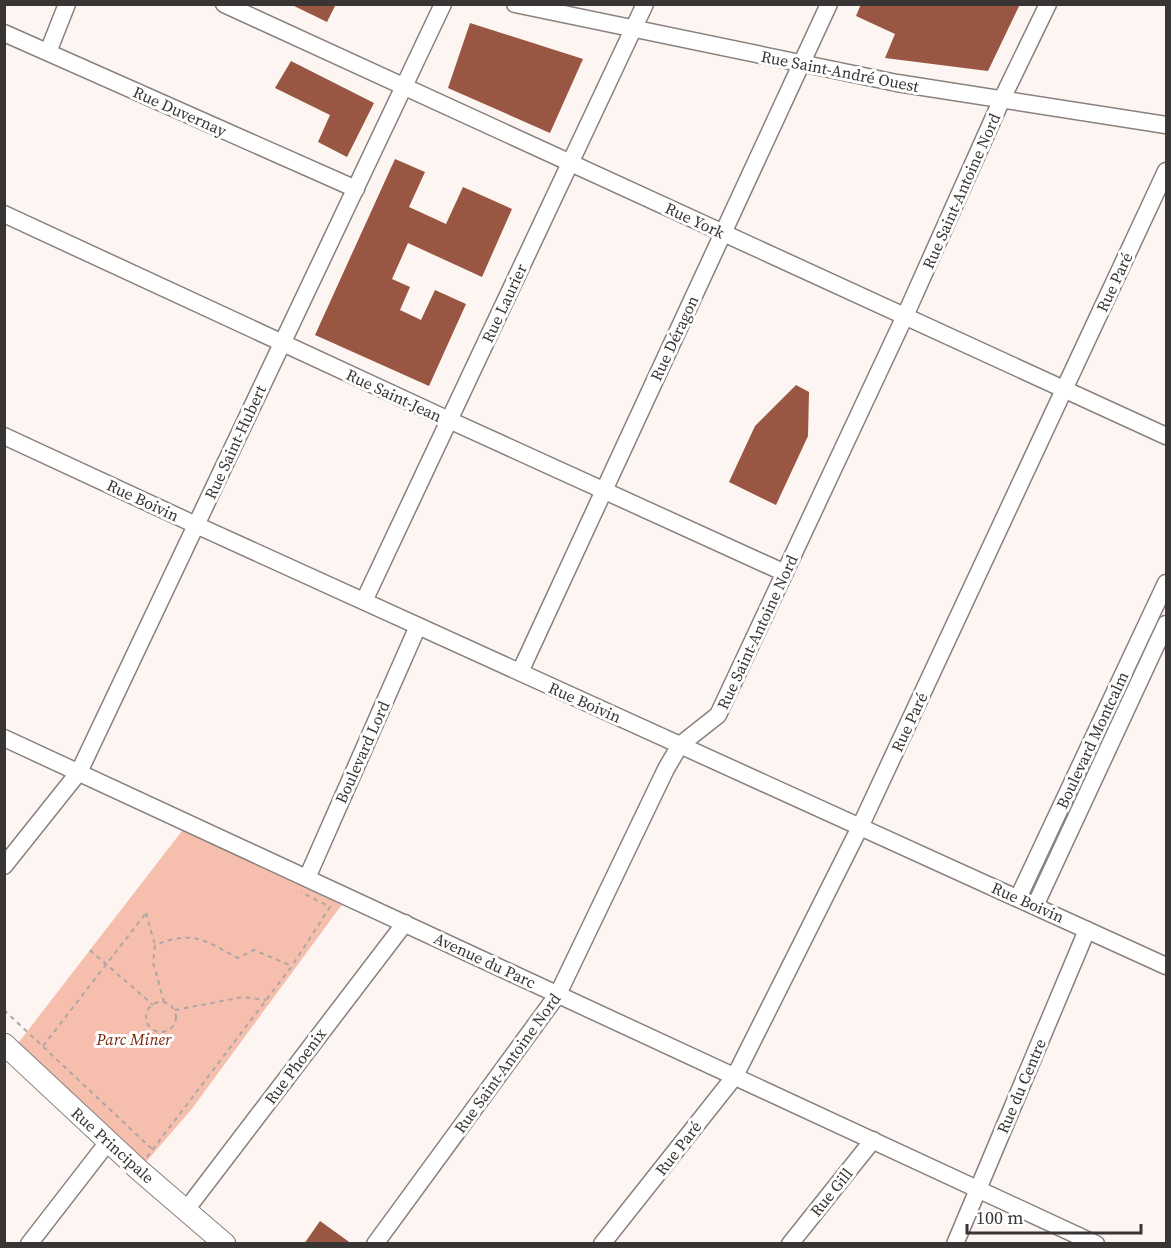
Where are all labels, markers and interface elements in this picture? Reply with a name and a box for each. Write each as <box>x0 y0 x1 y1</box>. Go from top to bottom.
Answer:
street label: Rue Saint-André Ouest <box>759 45 922 97</box>
street label: Rue Duvernay <box>130 81 231 142</box>
street label: Rue Saint-Antoine Nord <box>917 110 1005 272</box>
street label: Rue York <box>662 197 729 244</box>
street label: Rue Paré <box>1091 249 1137 315</box>
street label: Rue Laurier <box>476 260 532 346</box>
street label: Rue Déragon <box>645 291 704 384</box>
street label: Rue Saint-Jean <box>343 363 446 427</box>
street label: Rue Saint-Hubert <box>199 381 271 503</box>
street label: Rue Boivin <box>103 474 183 526</box>
street label: Rue Saint-Antoine Nord <box>711 551 803 713</box>
street label: Boulevard Montcalm <box>1051 668 1133 812</box>
street label: Rue Boivin <box>545 676 625 728</box>
street label: Rue Paré <box>886 689 932 755</box>
street label: Boulevard Lord <box>330 697 394 807</box>
street label: Rue Boivin <box>988 876 1068 928</box>
street label: Avenue du Parc <box>430 927 540 993</box>
street label: Rue Saint-Antoine Nord <box>449 988 565 1138</box>
street label: Rue Phoenix <box>259 1023 331 1109</box>
park label: Parc Miner <box>96 1028 172 1050</box>
street label: Rue du Centre <box>991 1035 1051 1137</box>
street label: Rue Principale <box>67 1102 159 1188</box>
street label: Rue Paré <box>650 1116 706 1180</box>
street label: Rue Gill <box>805 1163 857 1221</box>
scale bar <box>967 1197 1141 1235</box>
text: 100 m <box>976 1205 1023 1230</box>

